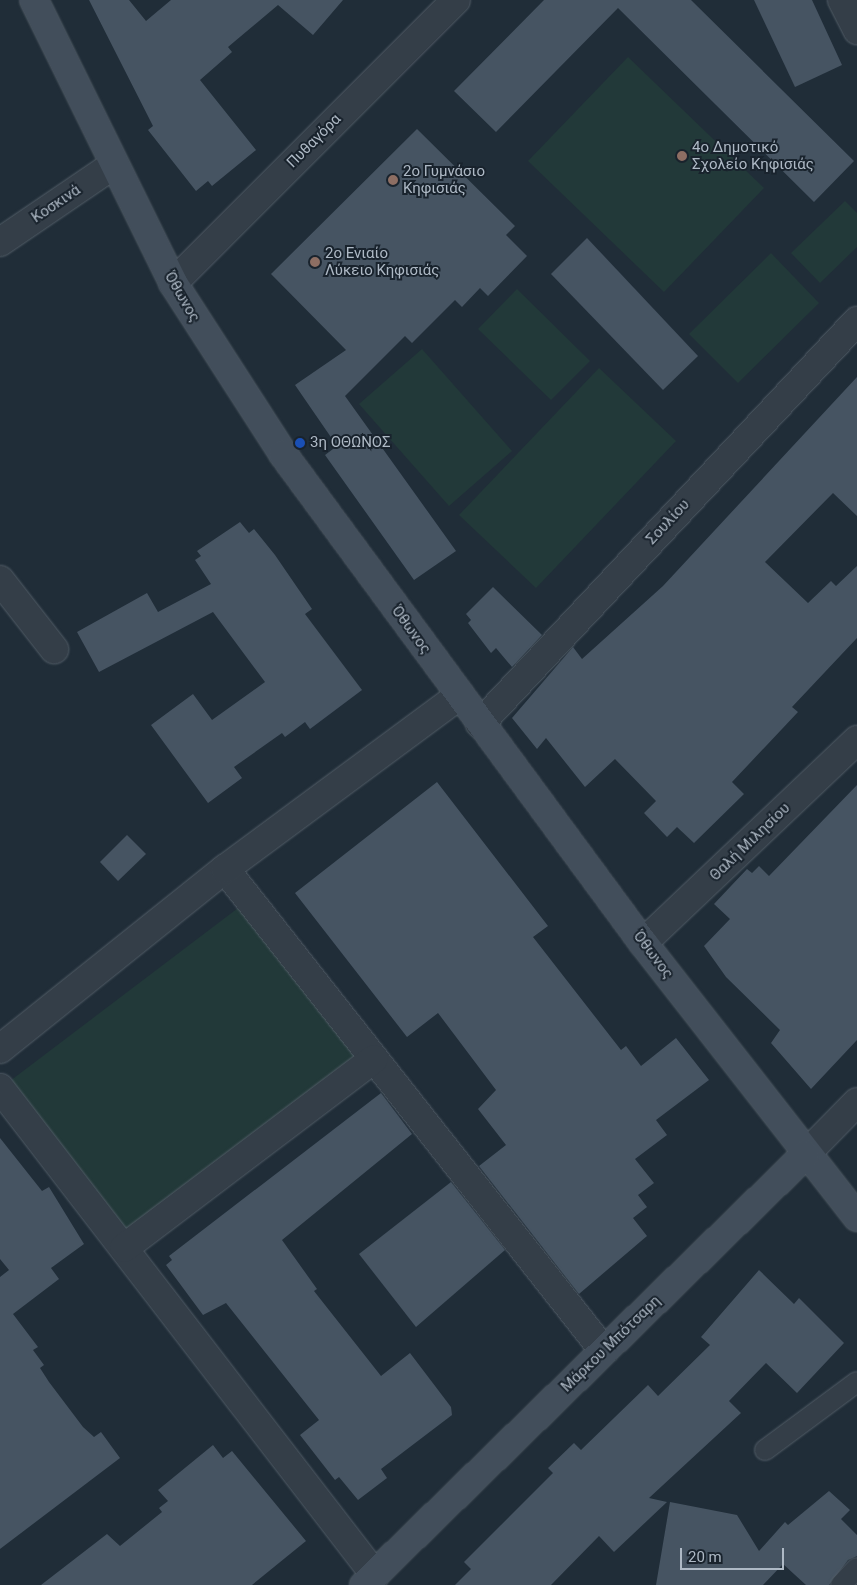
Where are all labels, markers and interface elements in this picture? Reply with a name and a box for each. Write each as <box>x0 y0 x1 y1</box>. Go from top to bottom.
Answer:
street label: Πυθαγόρα <box>283 110 345 172</box>
place label: 4ο Δημοτικό Σχολείο Κηφισιάς <box>692 138 814 173</box>
marker: 4ο Δημοτικό Σχολείο Κηφισιάς <box>676 150 688 162</box>
place label: 2ο Γυμνάσιο Κηφισιάς <box>403 162 485 197</box>
marker: 2ο Γυμνάσιο Κηφισιάς <box>387 174 399 186</box>
street label: Κοσκινά <box>28 181 84 227</box>
place label: 2ο Ενιαίο Λύκειο Κηφισιάς <box>325 244 439 279</box>
marker: 2ο Ενιαίο Λύκειο Κηφισιάς <box>309 256 321 268</box>
street label: Όθωνος <box>160 269 204 325</box>
place label: 3η ΟΘΩΝΟΣ <box>310 434 391 452</box>
marker: 3η ΟΘΩΝΟΣ <box>294 437 306 449</box>
street label: Σουλίου <box>643 496 693 548</box>
street label: Όθωνος <box>388 602 434 658</box>
street label: Θαλή Μιλησίου <box>706 799 794 885</box>
street label: Όθωνος <box>629 928 677 982</box>
street label: Μάρκου Μπότσαρη <box>558 1292 664 1396</box>
scale bar <box>682 1538 786 1570</box>
text: 20 m <box>688 1548 722 1566</box>

